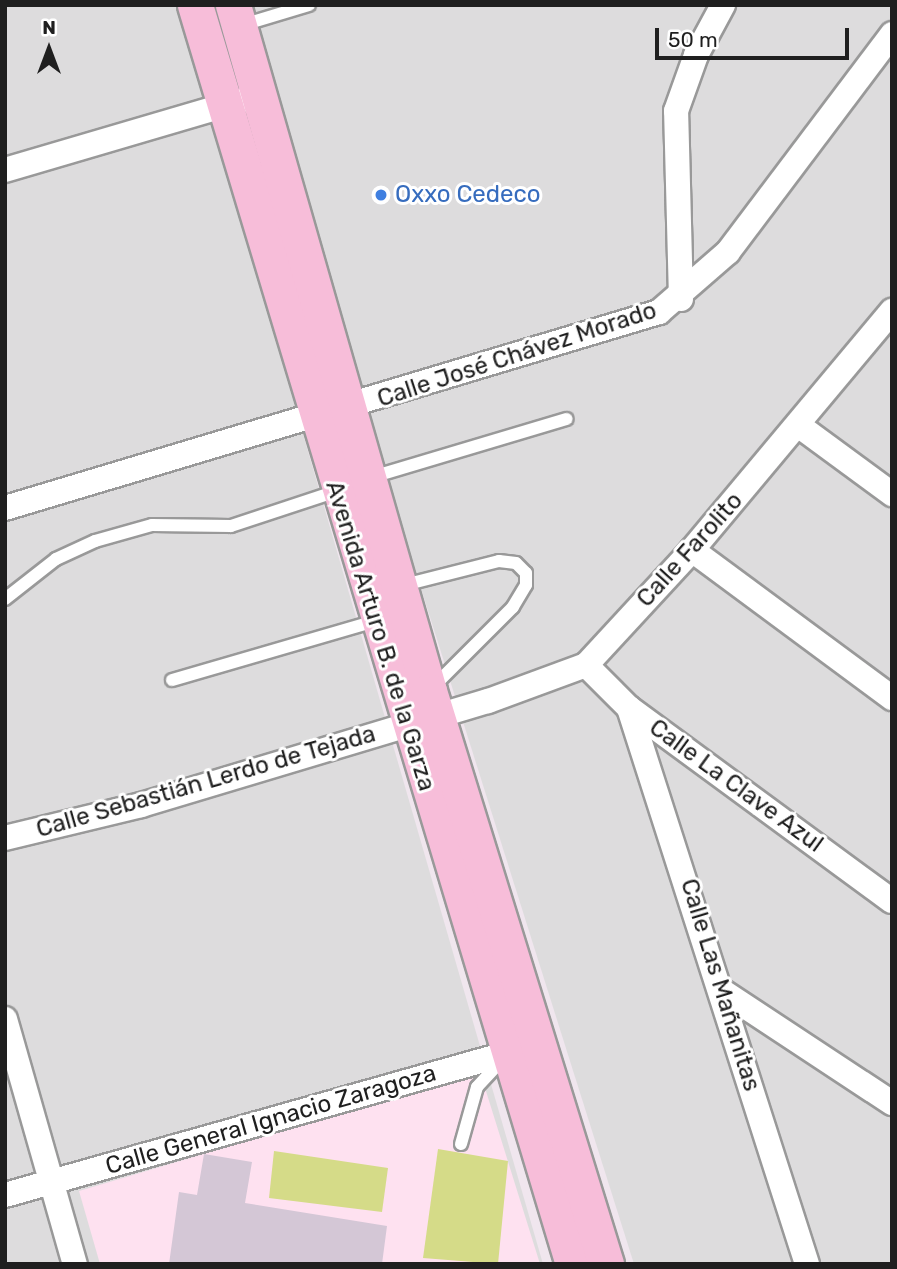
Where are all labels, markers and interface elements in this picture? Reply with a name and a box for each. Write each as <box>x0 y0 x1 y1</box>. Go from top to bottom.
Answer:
north arrow <box>14 14 84 84</box>
scale bar <box>659 14 853 58</box>
text: N <box>42 16 56 39</box>
text: 50 m <box>668 27 718 52</box>
place label: Oxxo Cedeco <box>395 181 541 209</box>
marker: Oxxo Cedeco <box>373 187 389 203</box>
street label: Calle José Chávez Morado <box>374 296 660 414</box>
street label: Avenida Arturo B. de la Garza <box>319 477 441 795</box>
street label: Calle Farolito <box>631 487 749 613</box>
street label: Calle La Clave Azul <box>643 713 829 859</box>
street label: Calle Sebastián Lerdo de Tejada <box>33 720 379 844</box>
street label: Calle Las Mañanitas <box>674 875 766 1095</box>
street label: Calle General Ignacio Zaragoza <box>102 1059 440 1181</box>

